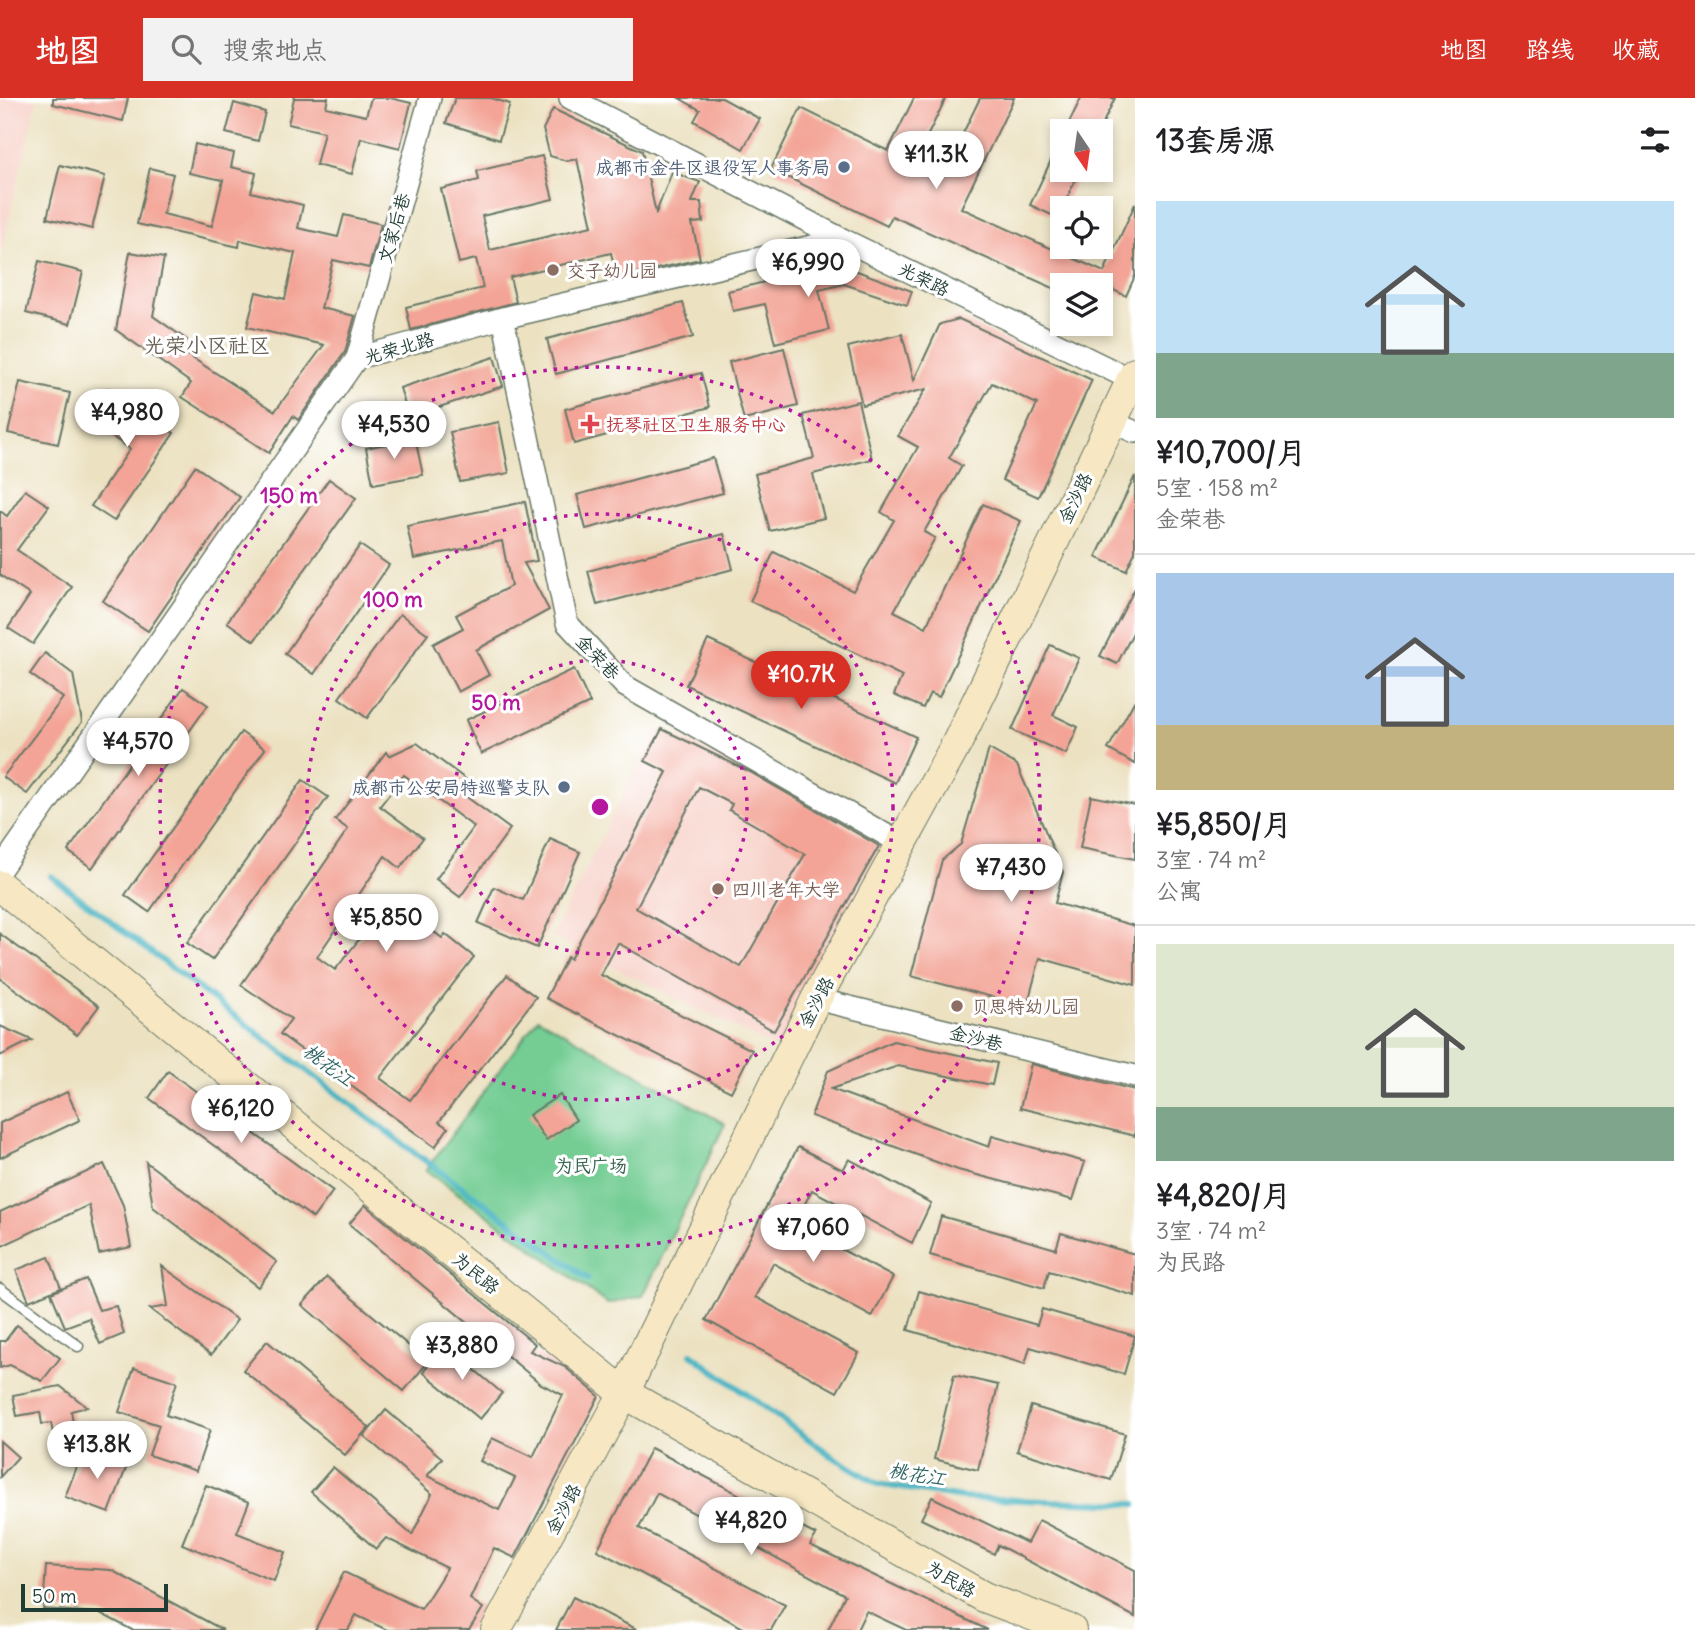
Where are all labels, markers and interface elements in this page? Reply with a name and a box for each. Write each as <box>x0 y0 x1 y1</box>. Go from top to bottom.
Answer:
search box <box>143 18 633 81</box>
text: 地图 <box>35 29 101 71</box>
icon: search <box>167 30 205 68</box>
text: 搜索地点 <box>223 33 327 66</box>
text: 地图 <box>1440 34 1488 64</box>
text: 路线 <box>1526 34 1574 64</box>
text: 收藏 <box>1612 34 1660 64</box>
north arrow <box>1050 119 1113 182</box>
map controls <box>1050 119 1113 336</box>
text: 13套房源 <box>1156 121 1275 159</box>
icon: filters <box>1636 121 1674 159</box>
pin: ¥11.3K <box>879 132 993 191</box>
text: ¥11.3K <box>904 139 968 168</box>
place label: 成都市金牛区退役军人事务局 <box>596 156 830 179</box>
marker: 成都市金牛区退役军人事务局 <box>836 159 852 175</box>
street label: 文家后巷 <box>373 190 415 266</box>
button: locate <box>1050 196 1113 259</box>
pin: ¥6,990 <box>751 240 865 299</box>
text: ¥6,990 <box>771 247 845 276</box>
icon: home <box>1352 247 1478 373</box>
street label: 光荣路 <box>895 257 953 301</box>
place label: 交子幼儿园 <box>567 259 657 282</box>
marker: 交子幼儿园 <box>545 262 561 278</box>
button: layers <box>1050 273 1113 336</box>
street label: 光荣北路 <box>361 327 437 369</box>
district label: 光荣小区社区 <box>144 332 270 359</box>
pin: ¥4,980 <box>70 390 184 449</box>
text: ¥4,980 <box>90 397 164 426</box>
pin: ¥4,530 <box>337 402 451 461</box>
text: ¥4,530 <box>357 409 431 438</box>
place label: 抚琴社区卫生服务中心 <box>606 413 786 436</box>
marker: 抚琴社区卫生服务中心 <box>580 414 600 434</box>
text: ¥10,700/月 <box>1156 433 1306 471</box>
street label: 金沙路 <box>1053 469 1097 527</box>
text: 5室 · 158 m² <box>1156 473 1278 502</box>
text: 150 m <box>260 482 318 509</box>
text: 金荣巷 <box>1156 504 1225 533</box>
text: 100 m <box>363 586 423 613</box>
icon: home <box>1352 619 1478 745</box>
street label: 金荣巷 <box>571 629 625 685</box>
pin: ¥10.7K <box>744 652 858 711</box>
text: ¥10.7K <box>767 659 835 688</box>
text: 50 m <box>471 689 521 716</box>
pin: ¥4,570 <box>81 718 195 778</box>
text: ¥4,570 <box>102 726 174 755</box>
place label: 成都市公安局特巡警支队 <box>352 776 550 799</box>
marker: 成都市公安局特巡警支队 <box>556 779 572 795</box>
centre of rings <box>588 795 612 819</box>
text: ¥5,850/月 <box>1156 805 1292 843</box>
pin: ¥7,430 <box>954 844 1068 904</box>
text: 3室 · 74 m² <box>1156 845 1266 874</box>
text: ¥7,430 <box>976 852 1046 881</box>
text: 公寓 <box>1156 876 1202 905</box>
place label: 四川老年大学 <box>732 878 840 901</box>
marker: 四川老年大学 <box>710 881 726 897</box>
pin: ¥5,850 <box>329 894 443 954</box>
text: ¥5,850 <box>349 902 423 931</box>
street label: 金沙路 <box>793 973 839 1031</box>
icon: home <box>1352 990 1478 1116</box>
place label: 贝思特幼儿园 <box>971 995 1079 1018</box>
marker: 贝思特幼儿园 <box>949 998 965 1014</box>
street label: 金沙巷 <box>947 1020 1005 1056</box>
water label: 桃花江 <box>299 1038 360 1092</box>
pin: ¥6,120 <box>184 1086 298 1145</box>
text: ¥6,120 <box>207 1093 275 1122</box>
park label: 为民广场 <box>555 1154 627 1177</box>
text: ¥4,820/月 <box>1156 1176 1291 1214</box>
pin: ¥7,060 <box>756 1204 870 1264</box>
text: ¥7,060 <box>776 1212 850 1241</box>
text: 3室 · 74 m² <box>1156 1216 1266 1245</box>
street label: 为民路 <box>448 1247 504 1299</box>
text: 为民路 <box>1156 1247 1225 1276</box>
pin: ¥3,880 <box>405 1322 519 1382</box>
text: ¥3,880 <box>426 1330 498 1359</box>
pin: ¥13.8K <box>40 1422 154 1481</box>
text: ¥13.8K <box>63 1429 131 1458</box>
water label: 桃花江 <box>887 1457 948 1491</box>
street label: 金沙路 <box>540 1480 586 1538</box>
pin: ¥4,820 <box>694 1498 808 1557</box>
text: ¥4,820 <box>715 1505 787 1534</box>
street label: 为民路 <box>922 1556 980 1602</box>
scale bar <box>21 1581 168 1613</box>
text: 50 m <box>32 1584 77 1608</box>

